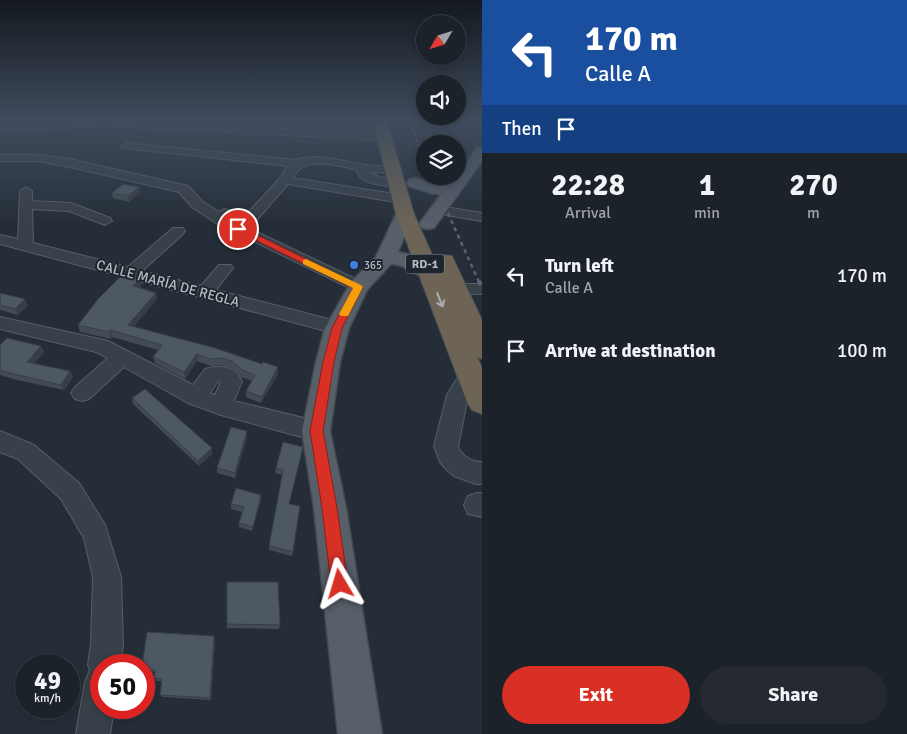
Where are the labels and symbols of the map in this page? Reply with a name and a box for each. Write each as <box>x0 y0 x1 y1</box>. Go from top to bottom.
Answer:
north arrow <box>416 15 466 65</box>
pin <box>217 208 259 250</box>
road number: RD-1 <box>406 254 444 274</box>
street label: CALLE MARÍA DE REGLA <box>94 256 242 311</box>
marker: 365 <box>348 259 360 271</box>
place label: 365 <box>364 259 382 272</box>
one-way arrow <box>436 292 445 308</box>
position arrow <box>313 557 365 609</box>
speed limit sign: 50 <box>90 654 155 719</box>

